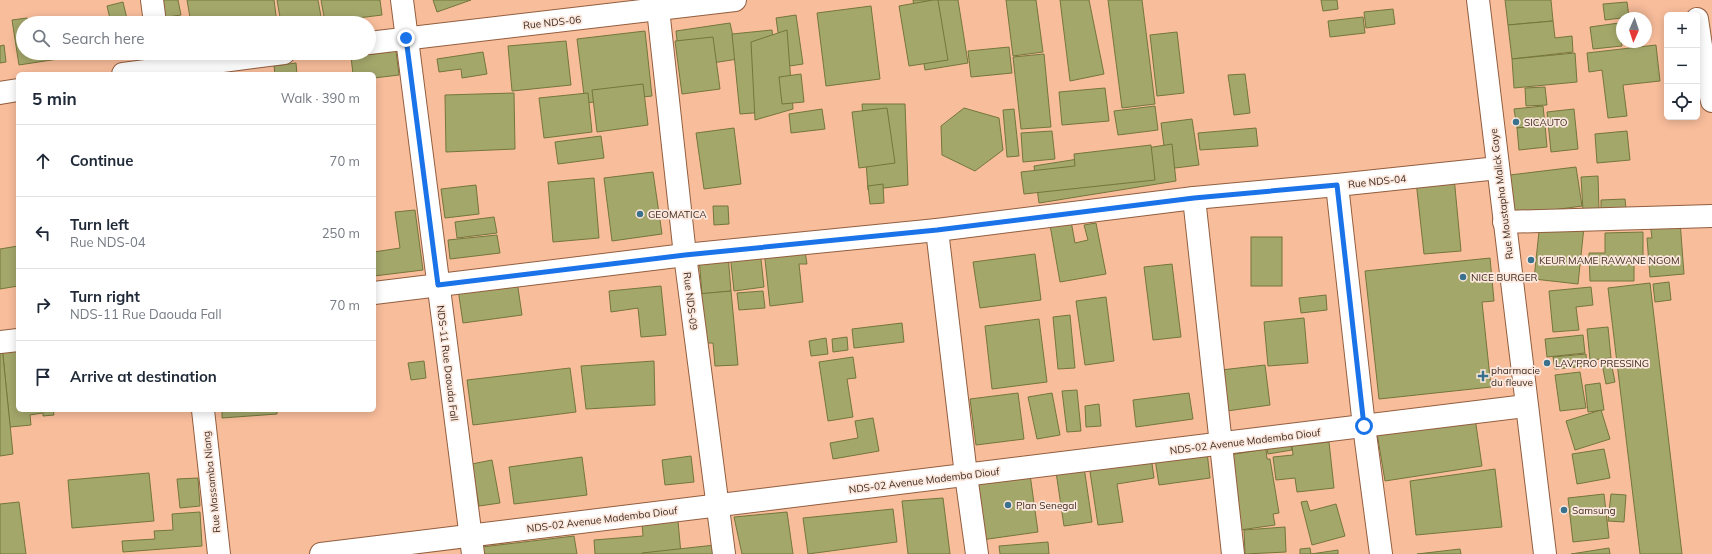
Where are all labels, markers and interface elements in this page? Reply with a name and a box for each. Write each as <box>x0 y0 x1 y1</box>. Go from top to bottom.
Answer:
north arrow <box>1616 12 1652 48</box>
map controls <box>1664 12 1700 120</box>
button: + <box>1664 12 1700 48</box>
street label: Rue NDS-06 <box>522 13 582 32</box>
search box <box>16 16 376 60</box>
icon: search <box>30 27 52 49</box>
text: Search here <box>62 29 144 48</box>
route end <box>397 29 415 47</box>
button: − <box>1664 48 1700 84</box>
button: locate <box>1664 84 1700 120</box>
text: 5 min <box>32 88 77 109</box>
text: Walk · 390 m <box>281 90 360 106</box>
place label: SICAUTO <box>1524 116 1568 129</box>
marker: SICAUTO <box>1511 117 1521 127</box>
street label: Rue Moustapha Malick Gaye <box>1487 128 1516 260</box>
icon: ahead <box>32 150 54 172</box>
text: Continue <box>70 151 133 170</box>
text: 70 m <box>330 153 360 169</box>
street label: Rue NDS-04 <box>1347 172 1407 191</box>
place label: GEOMATICA <box>648 208 707 221</box>
marker: GEOMATICA <box>635 209 645 219</box>
text: Turn left <box>70 215 129 234</box>
icon: left <box>32 222 54 244</box>
text: 250 m <box>322 225 360 241</box>
text: Rue NDS-04 <box>70 234 146 250</box>
place label: KEUR MAME RAWANE NGOM <box>1539 254 1680 267</box>
marker: KEUR MAME RAWANE NGOM <box>1526 255 1536 265</box>
street label: Rue NDS-09 <box>681 271 701 331</box>
place label: NICE BURGER <box>1471 271 1538 284</box>
marker: NICE BURGER <box>1458 272 1468 282</box>
text: Turn right <box>70 287 140 306</box>
icon: right <box>32 294 54 316</box>
text: 70 m <box>330 297 360 313</box>
street label: NDS-11 Rue Daouda Fall <box>434 304 461 422</box>
text: NDS-11 Rue Daouda Fall <box>70 306 222 322</box>
place label: LAV'PRO PRESSING <box>1555 357 1649 370</box>
marker: LAV'PRO PRESSING <box>1542 358 1552 368</box>
place label: pharmacie du fleuve <box>1491 364 1540 389</box>
icon: arrive <box>32 366 54 388</box>
text: Arrive at destination <box>70 367 217 386</box>
marker: pharmacie du fleuve <box>1478 371 1488 381</box>
route start <box>1355 417 1373 435</box>
street label: NDS-02 Avenue Mademba Diouf <box>1169 426 1322 457</box>
street label: Rue Massamba Niang <box>200 430 223 534</box>
street label: NDS-02 Avenue Mademba Diouf <box>848 465 1001 496</box>
place label: Plan Senegal <box>1016 499 1077 512</box>
marker: Plan Senegal <box>1003 500 1013 510</box>
street label: NDS-02 Avenue Mademba Diouf <box>526 504 679 535</box>
place label: Samsung <box>1572 504 1616 517</box>
marker: Samsung <box>1559 505 1569 515</box>

